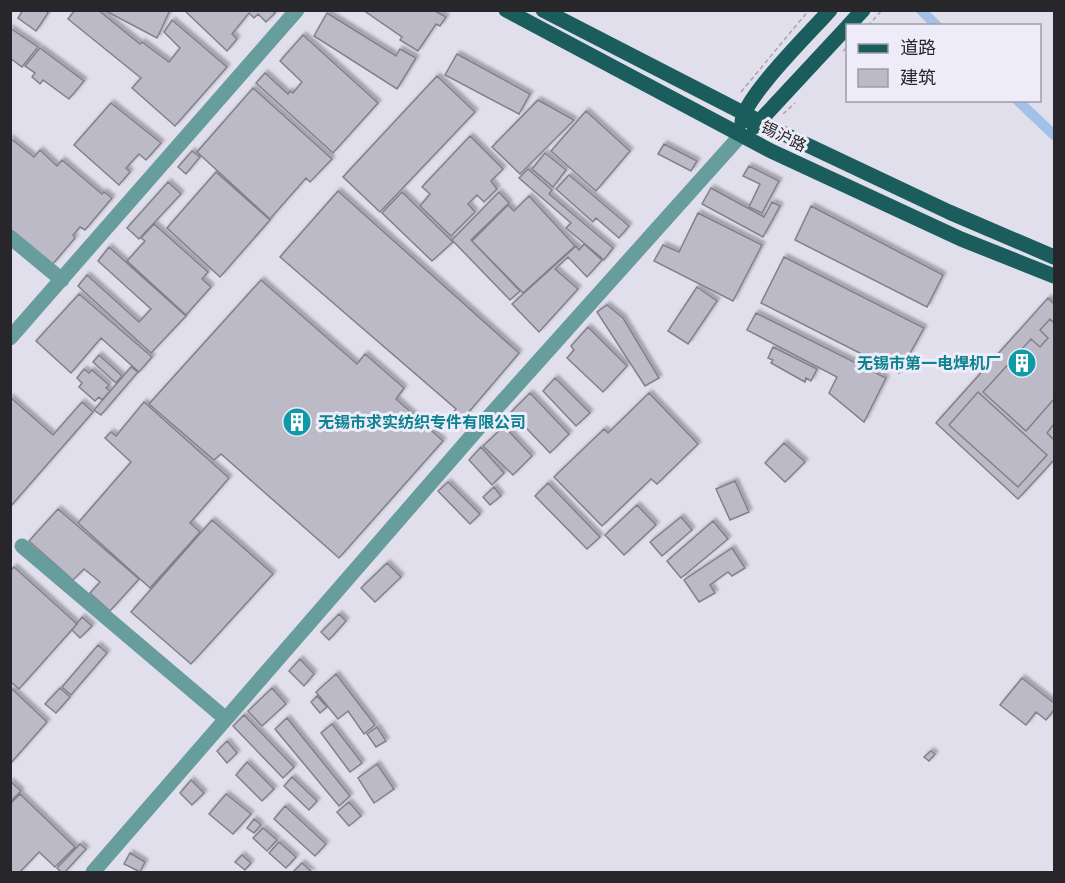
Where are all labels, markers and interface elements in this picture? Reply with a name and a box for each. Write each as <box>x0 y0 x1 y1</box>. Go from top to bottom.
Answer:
legend <box>846 24 1041 102</box>
text: 道路 <box>900 35 936 59</box>
text: 建筑 <box>900 65 936 89</box>
street label: 锡沪路 <box>758 116 810 156</box>
building icon: 无锡市第一电焊机厂 <box>1006 347 1038 379</box>
place label: 无锡市第一电焊机厂 <box>857 352 1001 374</box>
building icon: 无锡市求实纺织专件有限公司 <box>281 406 313 438</box>
place label: 无锡市求实纺织专件有限公司 <box>318 411 526 433</box>

